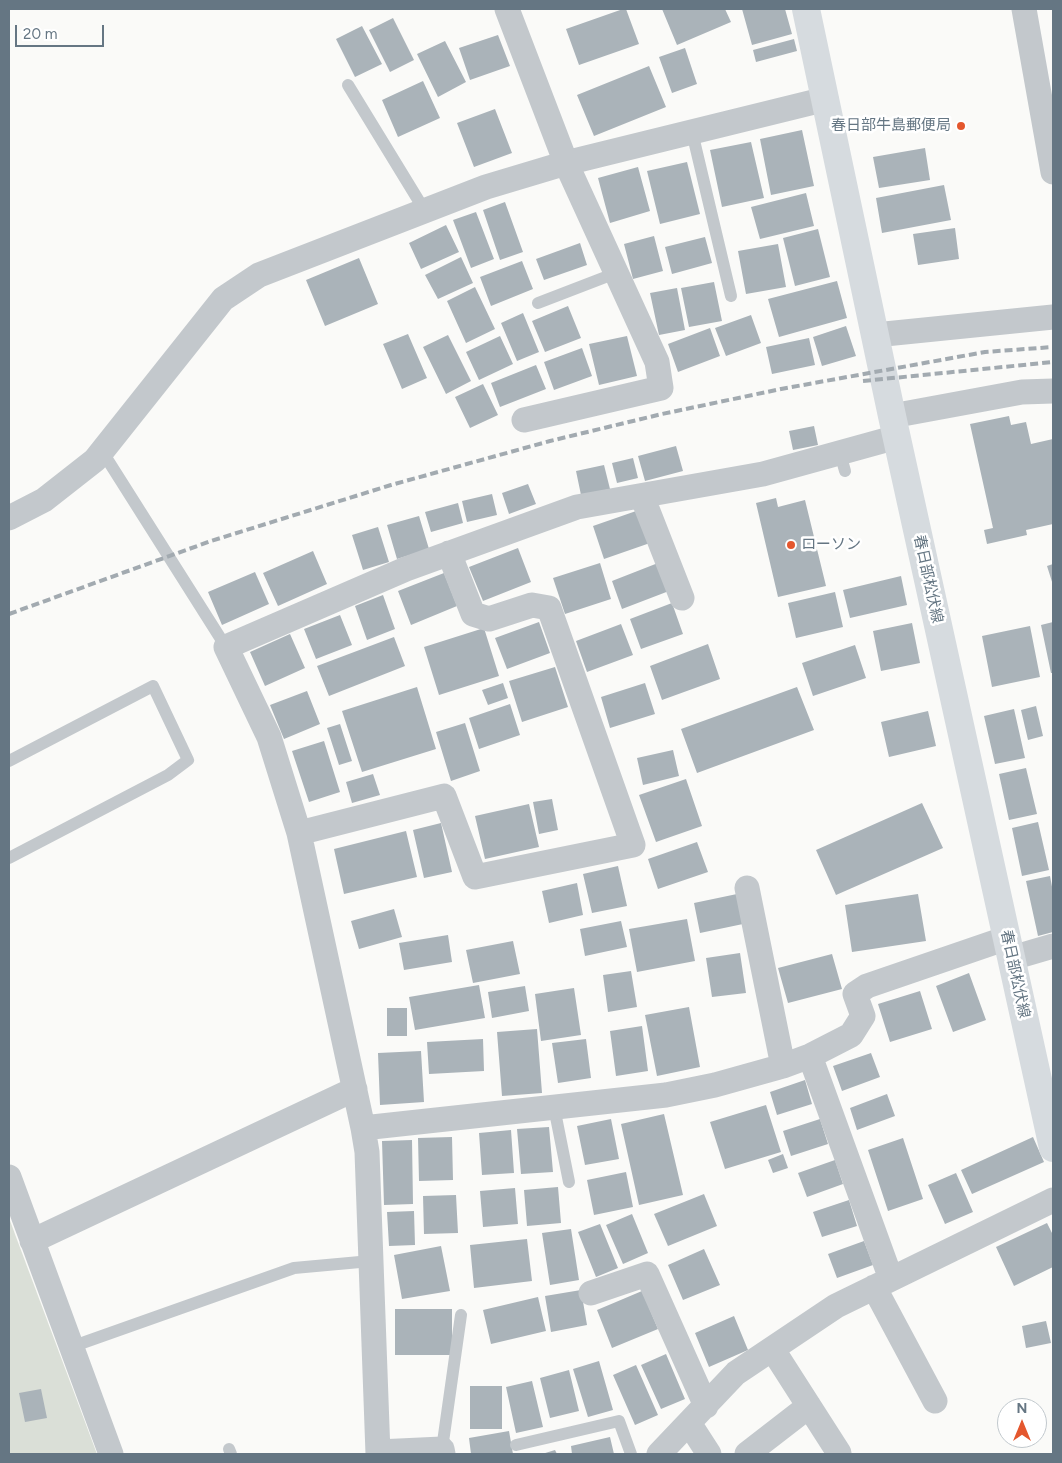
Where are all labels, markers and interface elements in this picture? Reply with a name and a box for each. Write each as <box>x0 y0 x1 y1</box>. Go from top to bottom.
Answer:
scale bar <box>18 15 106 47</box>
text: 20 m <box>23 25 57 43</box>
place label: 春日部牛島郵便局 <box>831 117 951 135</box>
marker: 春日部牛島郵便局 <box>955 120 967 132</box>
street label: 春日部松伏線 <box>910 533 946 625</box>
place label: ローソン <box>801 536 861 554</box>
marker: ローソン <box>785 539 797 551</box>
street label: 春日部松伏線 <box>997 928 1033 1020</box>
north arrow <box>997 1398 1047 1448</box>
text: N <box>1017 1400 1027 1417</box>

